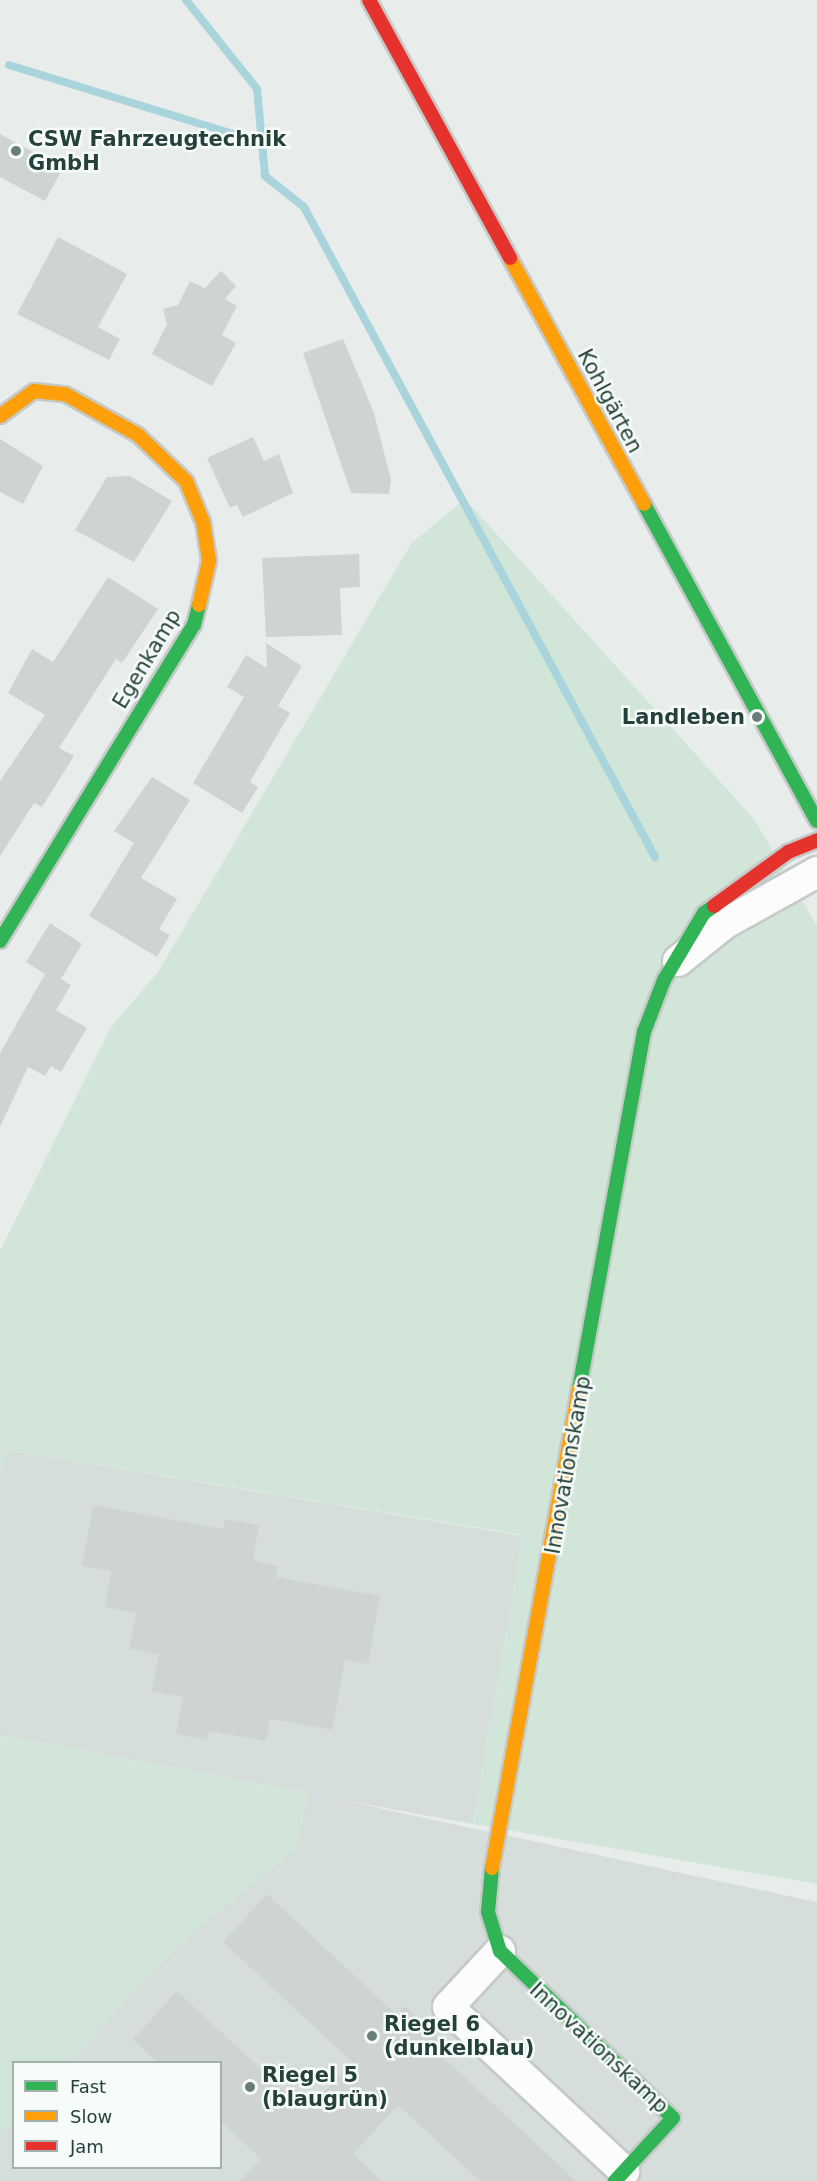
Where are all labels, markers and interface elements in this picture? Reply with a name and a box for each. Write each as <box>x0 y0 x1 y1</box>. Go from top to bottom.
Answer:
place label: CSW Fahrzeugtechnik GmbH <box>28 126 286 176</box>
marker: CSW Fahrzeugtechnik GmbH <box>9 144 23 158</box>
street label: Kohlgärten <box>572 345 648 457</box>
street label: Egenkamp <box>108 605 186 713</box>
place label: Landleben <box>622 704 745 730</box>
marker: Landleben <box>750 710 764 724</box>
street label: Innovationskamp <box>540 1374 596 1556</box>
street label: Innovationskamp <box>524 1977 674 2119</box>
place label: Riegel 6 (dunkelblau) <box>384 2011 534 2061</box>
marker: Riegel 6 (dunkelblau) <box>365 2029 379 2043</box>
legend <box>12 2061 222 2169</box>
place label: Riegel 5 (blaugrün) <box>262 2062 388 2112</box>
text: Fast <box>70 2076 106 2097</box>
marker: Riegel 5 (blaugrün) <box>243 2080 257 2094</box>
text: Slow <box>70 2106 112 2127</box>
text: Jam <box>70 2136 104 2157</box>

